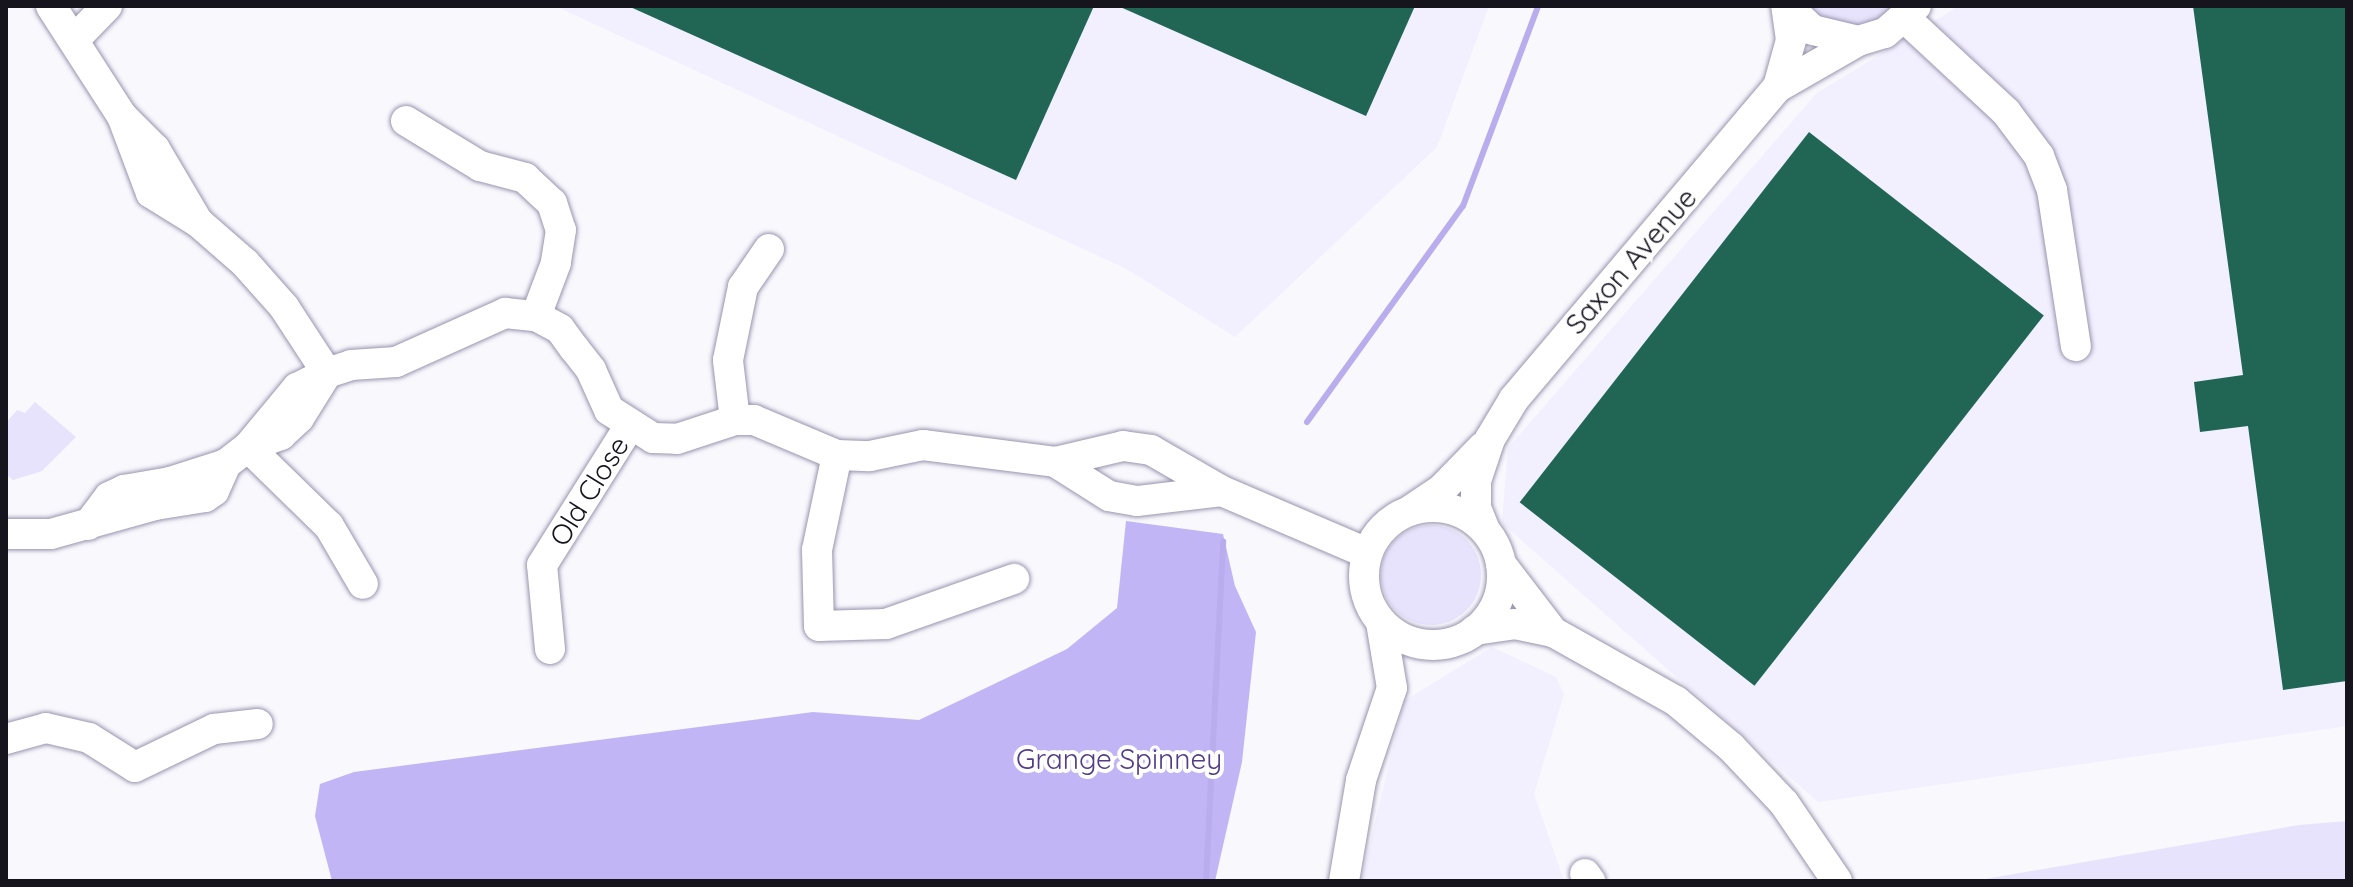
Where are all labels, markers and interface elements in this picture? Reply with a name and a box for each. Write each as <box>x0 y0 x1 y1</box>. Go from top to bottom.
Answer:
street label: Saxon Avenue <box>1558 181 1704 341</box>
street label: Old Close <box>542 430 636 552</box>
park label: Grange Spinney <box>1016 742 1222 776</box>

